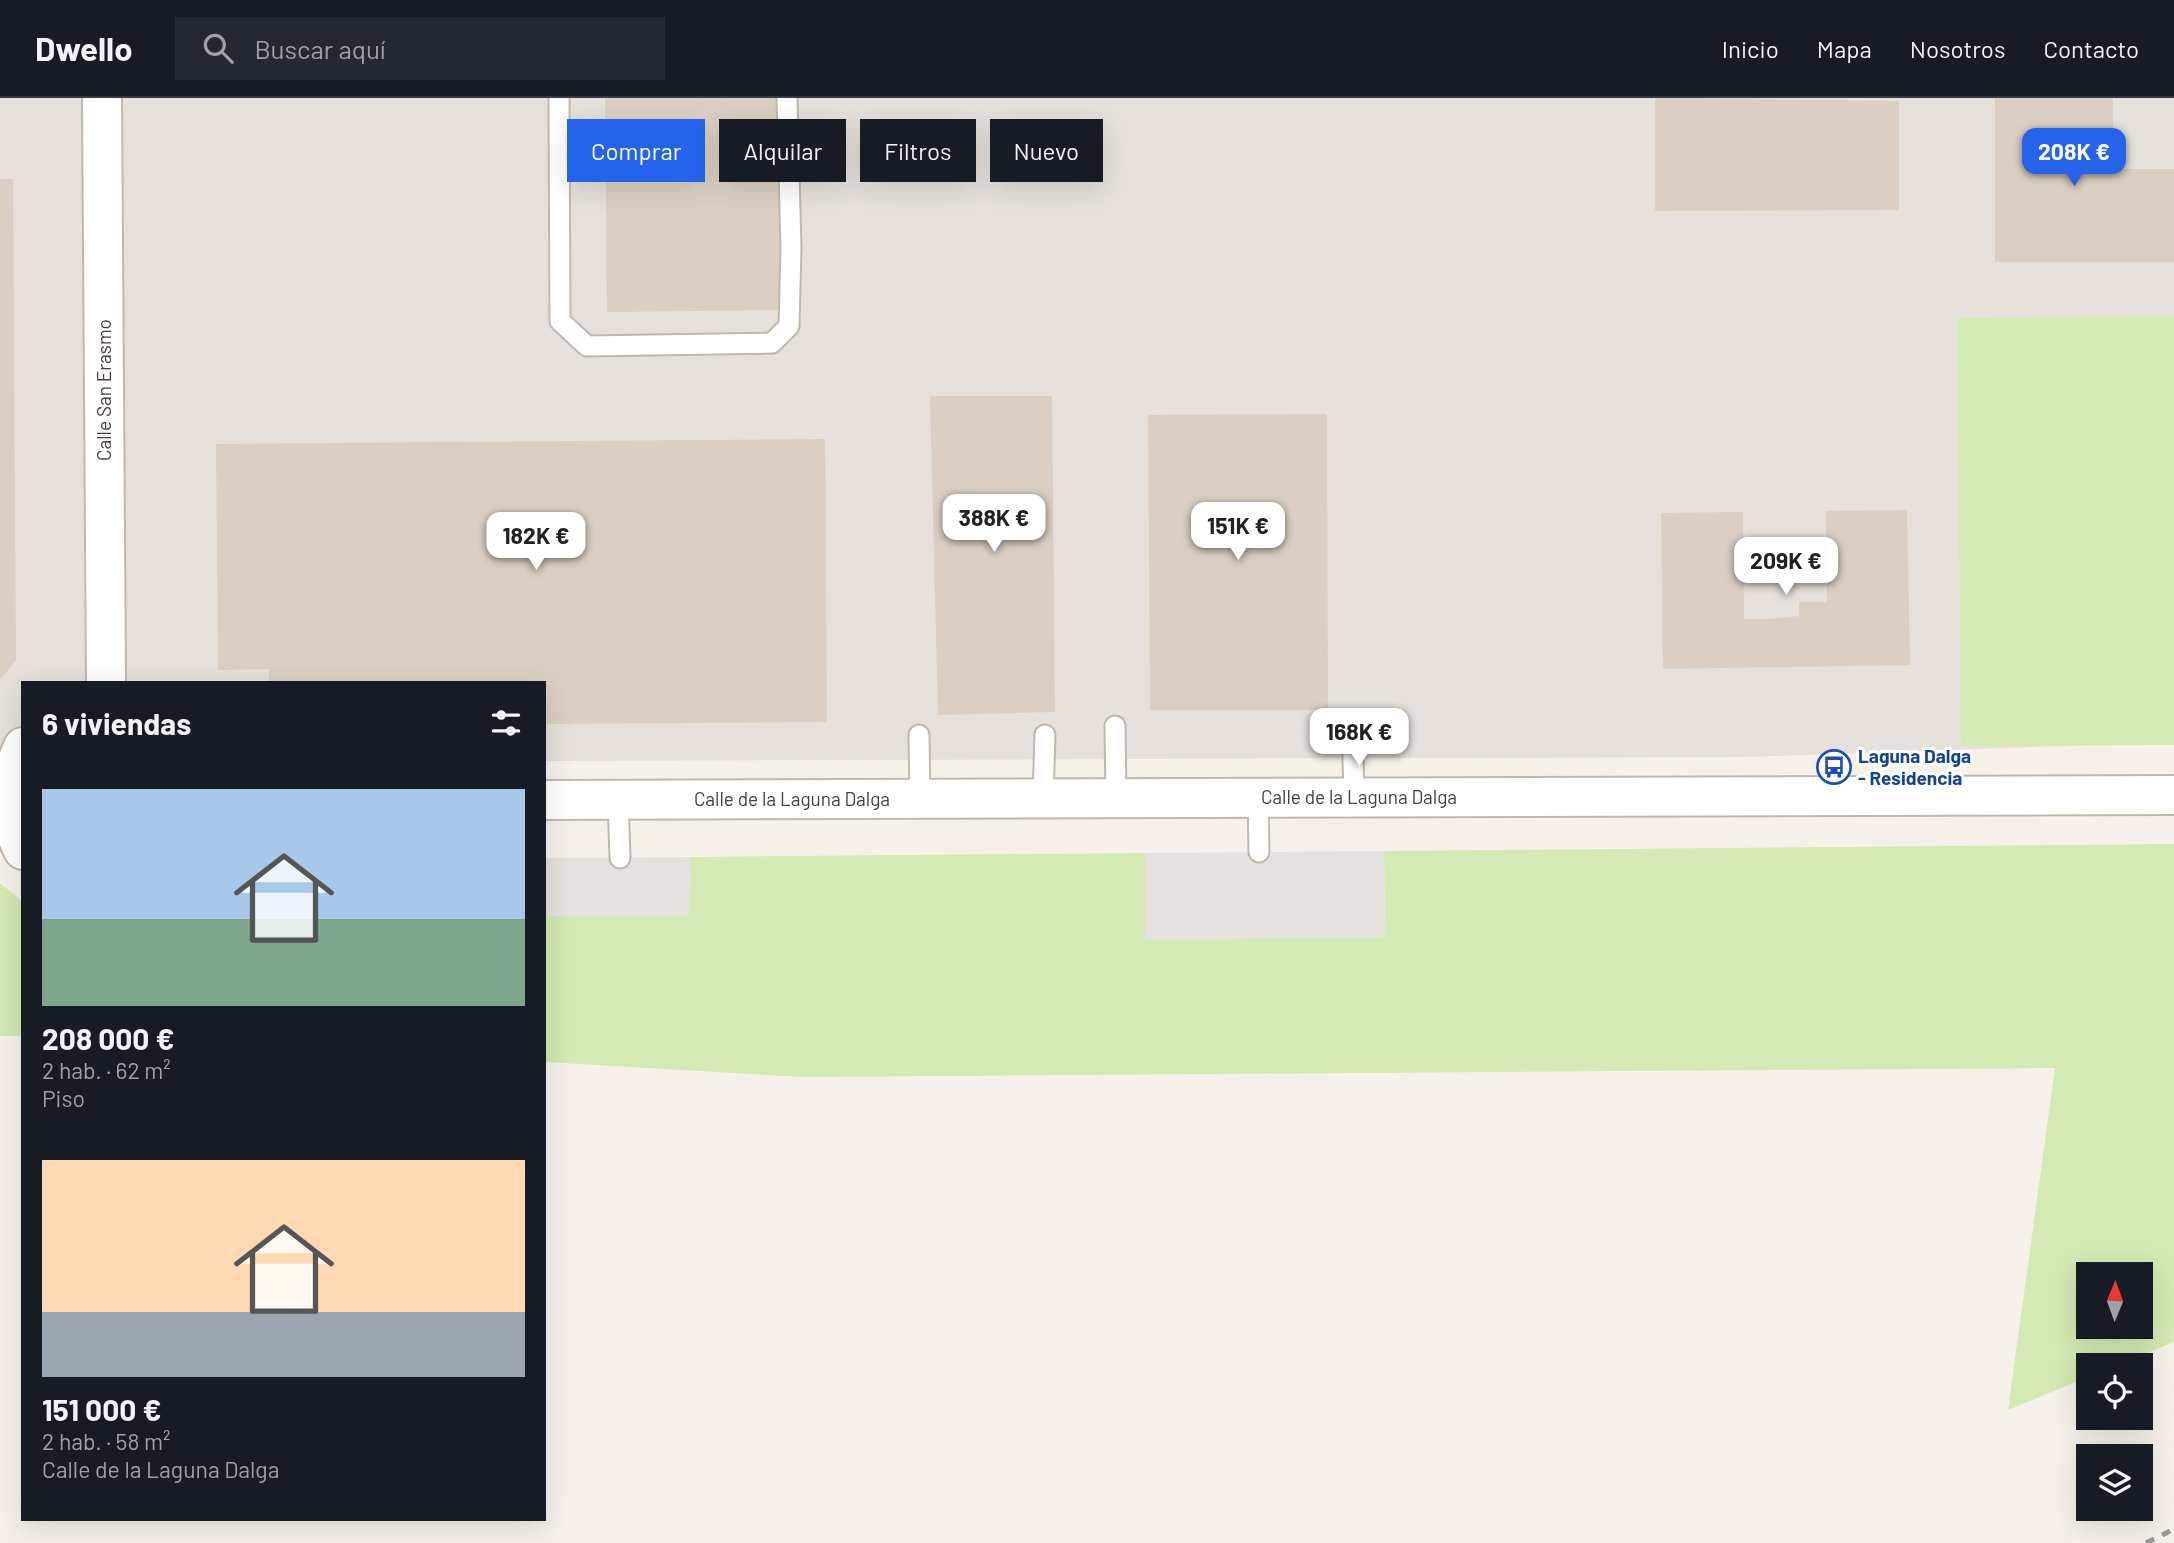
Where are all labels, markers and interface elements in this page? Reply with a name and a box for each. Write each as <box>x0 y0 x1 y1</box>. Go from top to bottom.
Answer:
search box <box>175 17 665 80</box>
text: Dwello <box>35 28 133 68</box>
icon: search <box>199 29 237 67</box>
text: Buscar aquí <box>255 33 386 64</box>
text: Inicio <box>1722 34 1779 63</box>
text: Mapa <box>1817 34 1872 63</box>
text: Nosotros <box>1910 34 2006 63</box>
text: Contacto <box>2044 34 2139 63</box>
chip: Comprar <box>567 119 705 182</box>
chip: Alquilar <box>719 119 846 182</box>
chip: Filtros <box>860 119 976 182</box>
chip: Nuevo <box>990 119 1103 182</box>
pin: 208K € <box>2017 129 2131 188</box>
text: 208K € <box>2038 137 2110 165</box>
street label: Calle San Erasmo <box>92 319 115 461</box>
pin: 388K € <box>937 494 1051 554</box>
text: 388K € <box>959 503 1029 531</box>
pin: 151K € <box>1181 503 1295 562</box>
text: 151K € <box>1207 511 1269 539</box>
pin: 182K € <box>479 512 593 572</box>
text: 182K € <box>502 521 570 549</box>
pin: 209K € <box>1729 538 1843 597</box>
text: 209K € <box>1750 546 1822 574</box>
icon: filters <box>487 704 525 742</box>
text: 6 viviendas <box>42 705 191 741</box>
pin: 168K € <box>1302 708 1416 768</box>
text: 168K € <box>1326 717 1392 745</box>
place label: Laguna Dalga - Residencia <box>1858 744 1971 789</box>
bus stop icon: Laguna Dalga - Residencia <box>1815 748 1853 786</box>
street label: Calle de la Laguna Dalga <box>1261 785 1457 808</box>
street label: Calle de la Laguna Dalga <box>694 787 890 810</box>
icon: home <box>221 835 347 961</box>
text: 208 000 € <box>42 1020 174 1056</box>
text: 2 hab. · 62 m² <box>42 1056 171 1084</box>
text: Piso <box>42 1084 85 1112</box>
icon: home <box>221 1206 347 1332</box>
north arrow <box>2076 1262 2152 1339</box>
map controls <box>2076 1262 2153 1521</box>
button: locate <box>2076 1353 2153 1430</box>
text: 151 000 € <box>42 1391 161 1427</box>
text: 2 hab. · 58 m² <box>42 1427 171 1455</box>
button: layers <box>2076 1444 2153 1521</box>
text: Calle de la Laguna Dalga <box>42 1455 279 1483</box>

